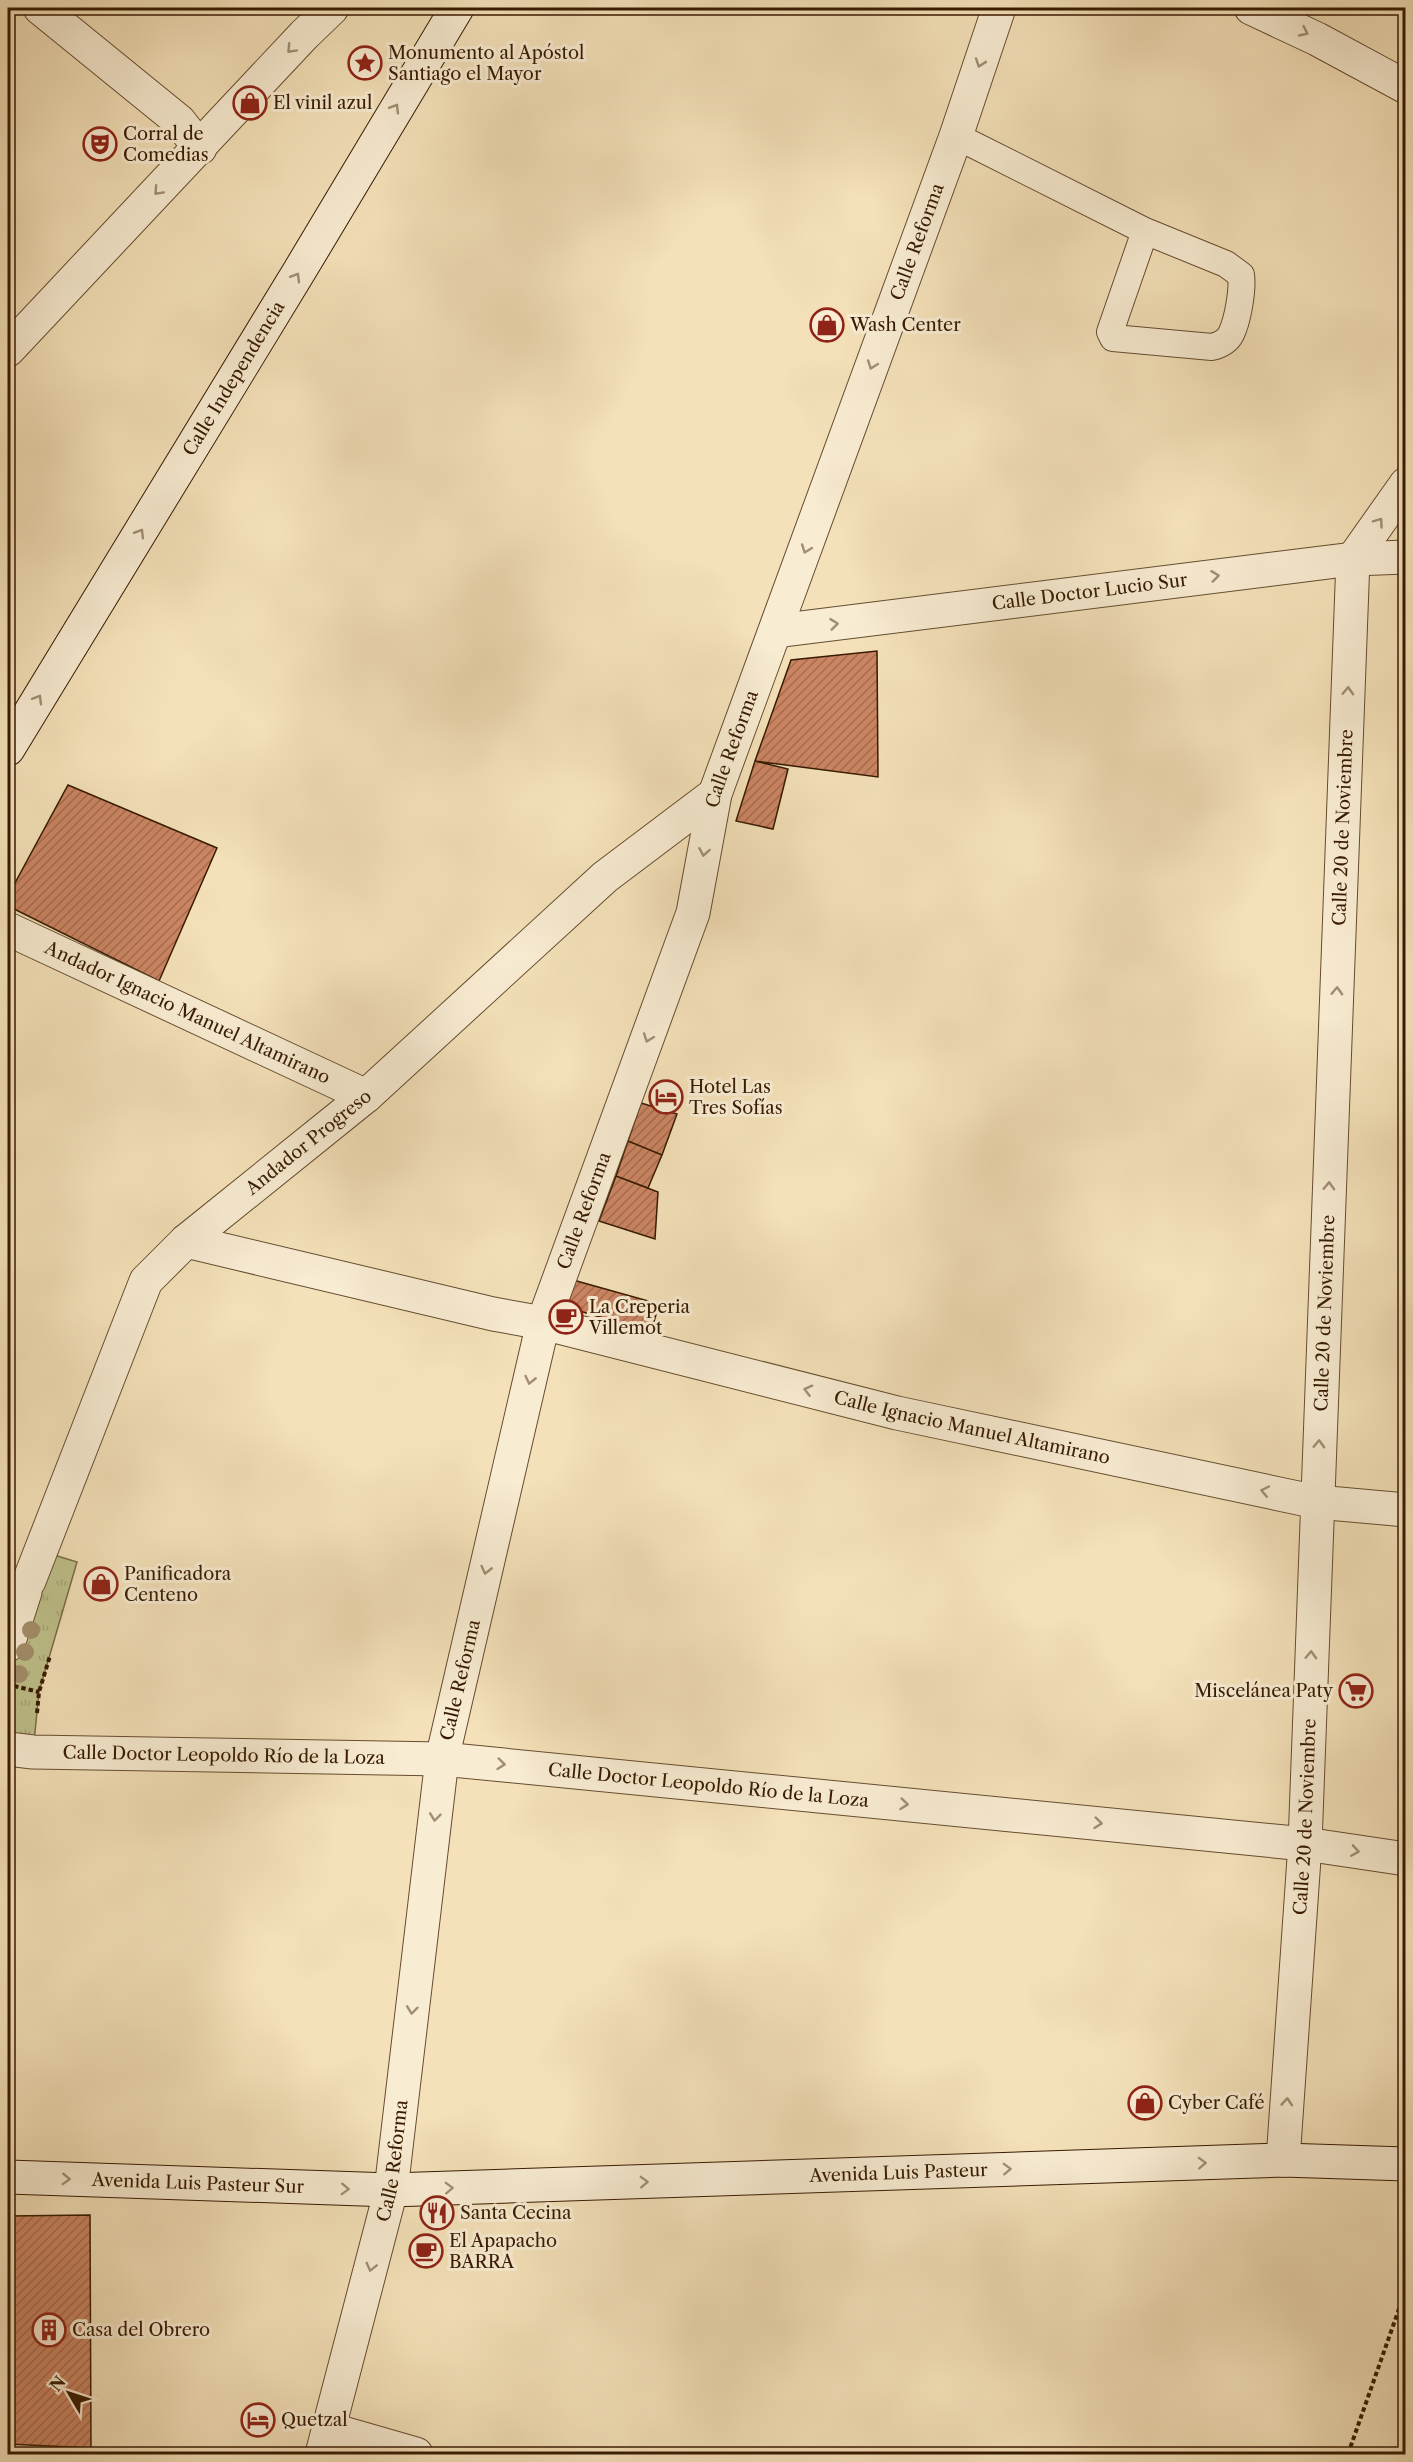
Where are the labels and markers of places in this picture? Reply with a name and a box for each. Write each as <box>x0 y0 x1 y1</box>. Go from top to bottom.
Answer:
place label: Monumento al Apóstol Santiago el Mayor <box>388 42 584 85</box>
place icon: Monumento al Apóstol Santiago el Mayor <box>347 45 383 81</box>
shop icon: El vinil azul <box>232 85 268 121</box>
place label: El vinil azul <box>273 92 372 114</box>
place label: Corral de Comedias <box>123 123 209 166</box>
theatre icon: Corral de Comedias <box>82 126 118 162</box>
shop icon: Wash Center <box>809 307 845 343</box>
place label: Wash Center <box>849 314 961 336</box>
place label: Hotel Las Tres Sofías <box>689 1076 783 1119</box>
hotel icon: Hotel Las Tres Sofías <box>648 1079 684 1115</box>
place label: La Creperia Villemot <box>588 1296 690 1339</box>
cafe icon: La Creperia Villemot <box>548 1299 584 1335</box>
place label: Panificadora Centeno <box>124 1563 232 1606</box>
shop icon: Panificadora Centeno <box>83 1566 119 1602</box>
supermarket icon: Miscelánea Paty <box>1338 1673 1374 1709</box>
place label: Miscelánea Paty <box>1194 1680 1334 1702</box>
shop icon: Cyber Café <box>1127 2085 1163 2121</box>
place label: Cyber Café <box>1168 2092 1265 2114</box>
restaurant icon: Santa Cecina <box>419 2195 455 2231</box>
place label: Santa Cecina <box>460 2202 572 2224</box>
place label: El Apapacho BARRA <box>449 2230 557 2273</box>
cafe icon: El Apapacho BARRA <box>408 2233 444 2269</box>
building icon: Casa del Obrero <box>31 2312 67 2348</box>
place label: Casa del Obrero <box>72 2319 210 2341</box>
hotel icon: Quetzal <box>240 2402 276 2438</box>
place label: Quetzal <box>281 2409 348 2431</box>

